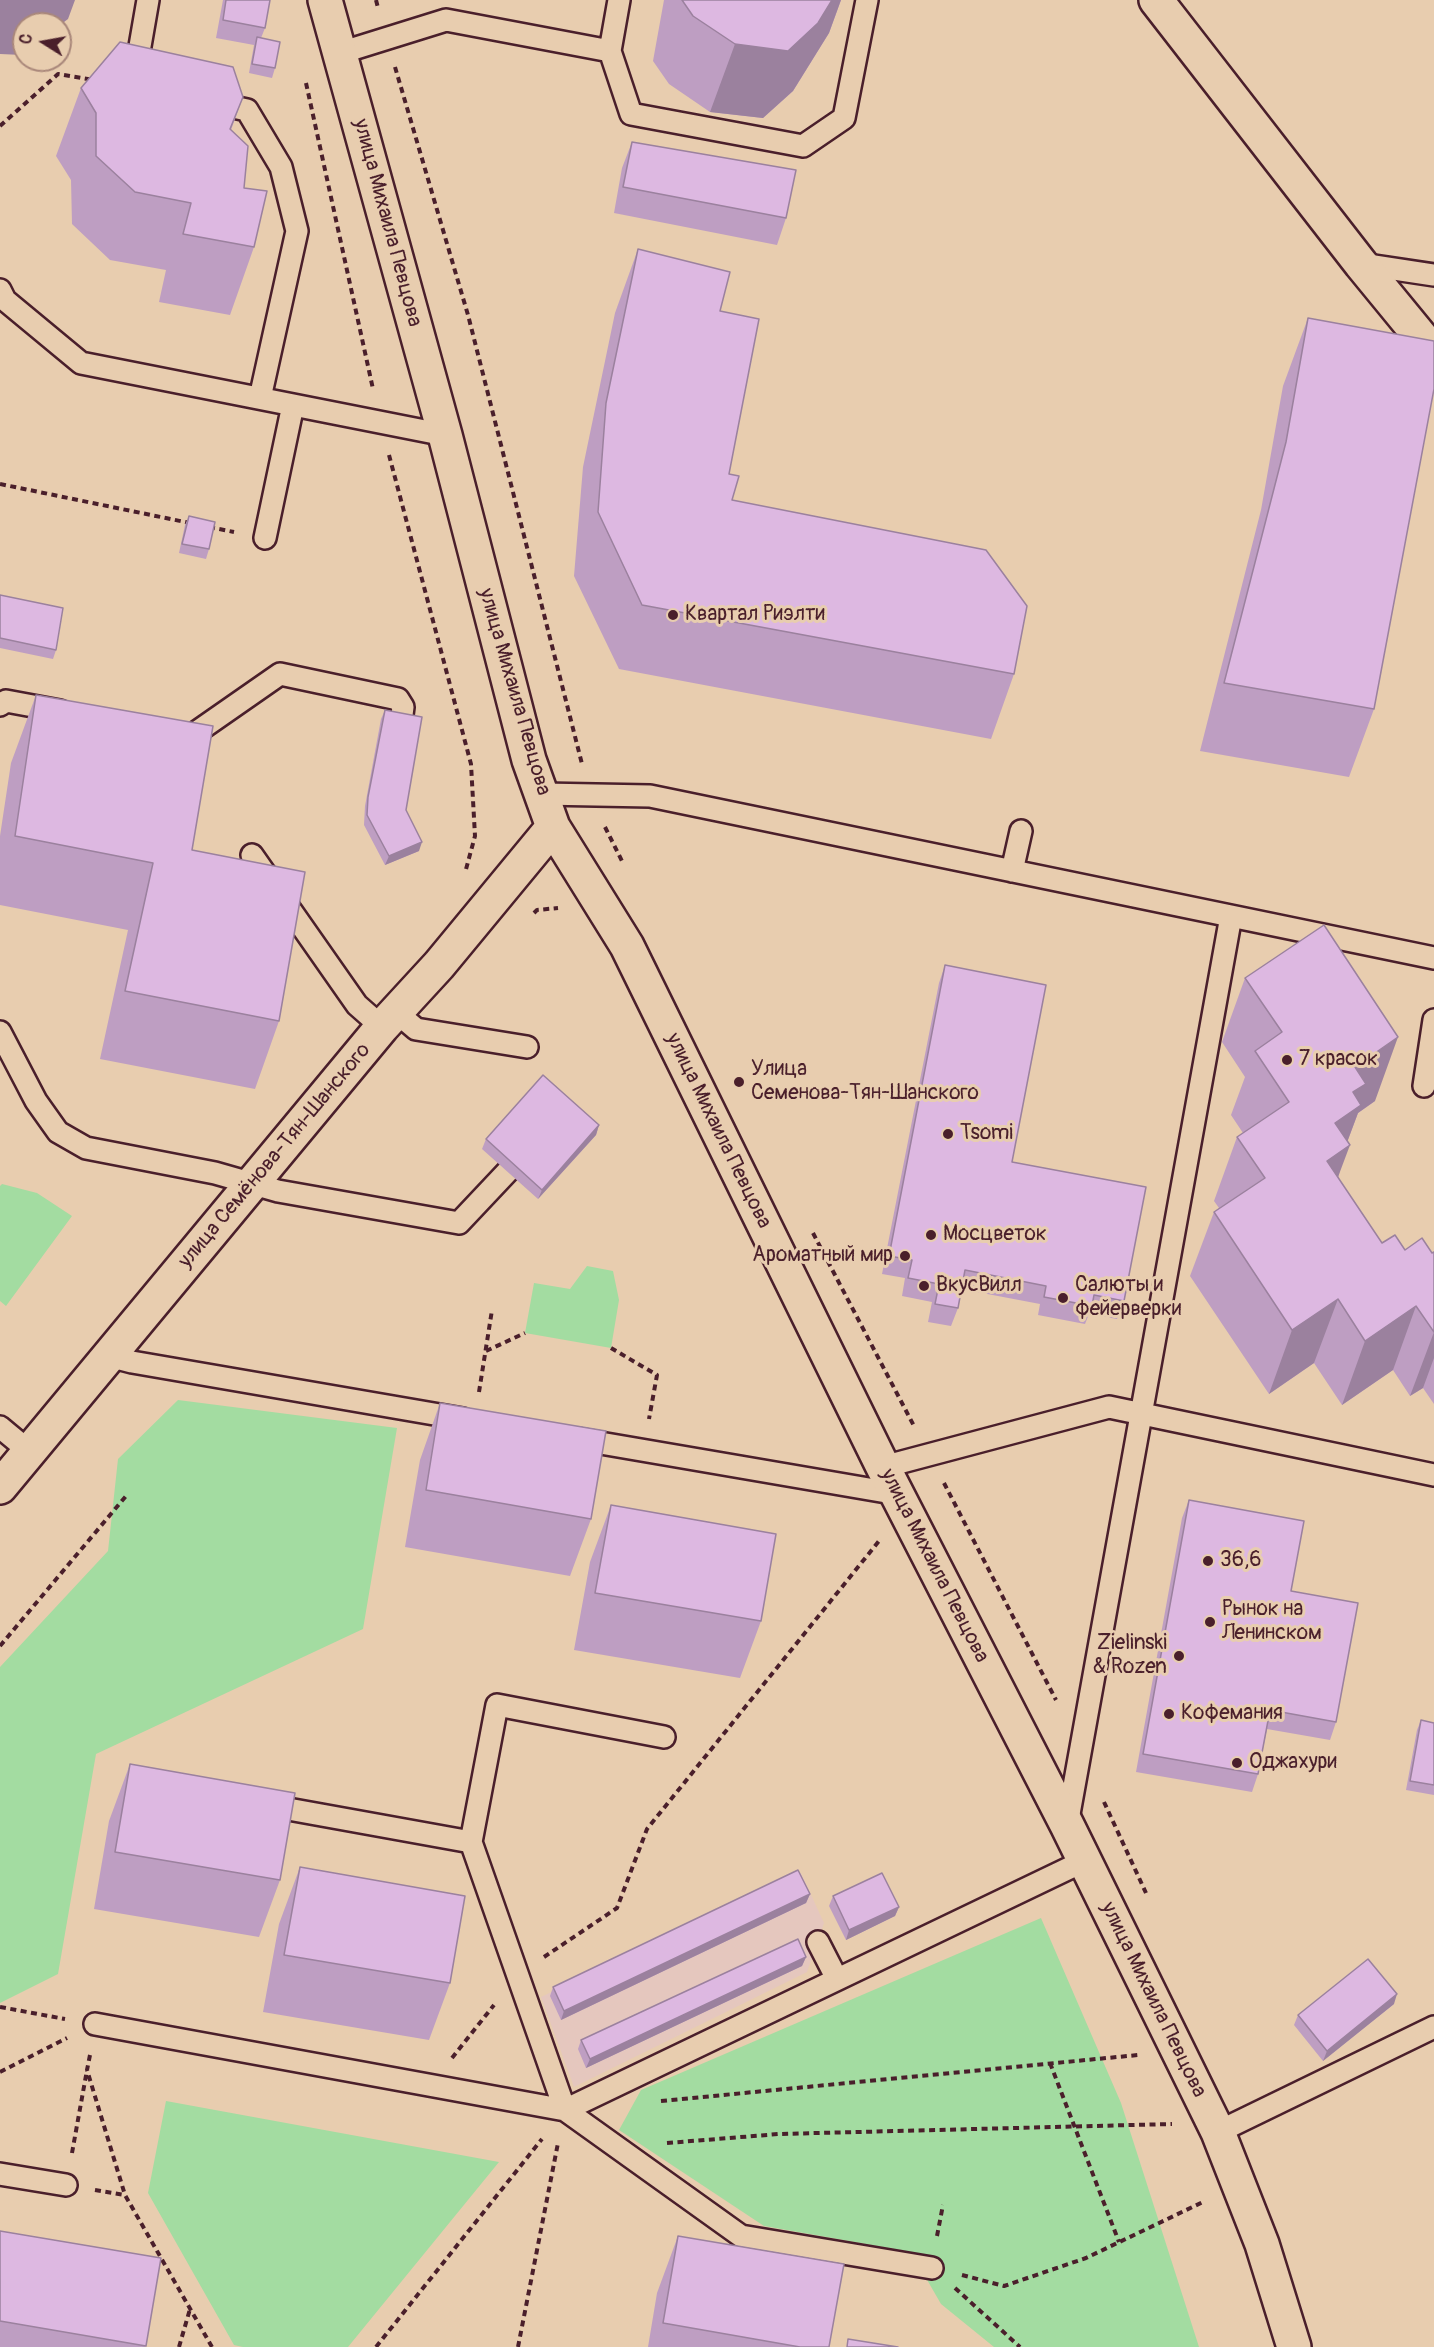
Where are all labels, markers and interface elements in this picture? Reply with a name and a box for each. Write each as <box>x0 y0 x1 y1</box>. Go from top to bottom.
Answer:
north arrow <box>12 12 72 72</box>
text: С <box>16 32 37 46</box>
street label: улица Михаила Певцова <box>347 116 427 330</box>
street label: улица Михаила Певцова <box>472 586 556 798</box>
place label: Квартал Риэлти <box>685 602 825 628</box>
marker: Квартал Риэлти <box>666 608 680 622</box>
street label: улица Михаила Певцова <box>660 1029 776 1233</box>
street label: улица Семёнова-Тян-Шанского <box>174 1038 376 1274</box>
place label: 7 красок <box>1299 1047 1378 1073</box>
marker: 7 красок <box>1280 1053 1294 1067</box>
place label: Улица Семенова-Тян-Шанского <box>751 1057 979 1107</box>
marker: Улица Семенова-Тян-Шанского <box>732 1075 746 1089</box>
place label: Tsomi <box>960 1121 1013 1147</box>
marker: Tsomi <box>941 1127 955 1141</box>
place label: Мосцветок <box>943 1222 1047 1248</box>
marker: Мосцветок <box>924 1228 938 1242</box>
place label: Ароматный мир <box>752 1243 893 1269</box>
marker: Ароматный мир <box>898 1249 912 1263</box>
place label: ВкусВилл <box>936 1273 1022 1299</box>
place label: Салюты и фейерверки <box>1075 1273 1181 1323</box>
marker: ВкусВилл <box>917 1279 931 1293</box>
marker: Салюты и фейерверки <box>1056 1291 1070 1305</box>
street label: улица Михаила Певцова <box>874 1465 994 1667</box>
place label: 36,6 <box>1220 1548 1261 1574</box>
marker: 36,6 <box>1201 1554 1215 1568</box>
place label: Рынок на Ленинском <box>1222 1597 1322 1647</box>
marker: Рынок на Ленинском <box>1203 1615 1217 1629</box>
place label: Zielinski & Rozen <box>1093 1631 1167 1681</box>
marker: Zielinski & Rozen <box>1172 1649 1186 1663</box>
place label: Кофемания <box>1181 1701 1283 1727</box>
marker: Кофемания <box>1162 1707 1176 1721</box>
place label: Оджахури <box>1249 1750 1337 1776</box>
marker: Оджахури <box>1230 1756 1244 1770</box>
street label: улица Михаила Певцова <box>1095 1898 1211 2102</box>

